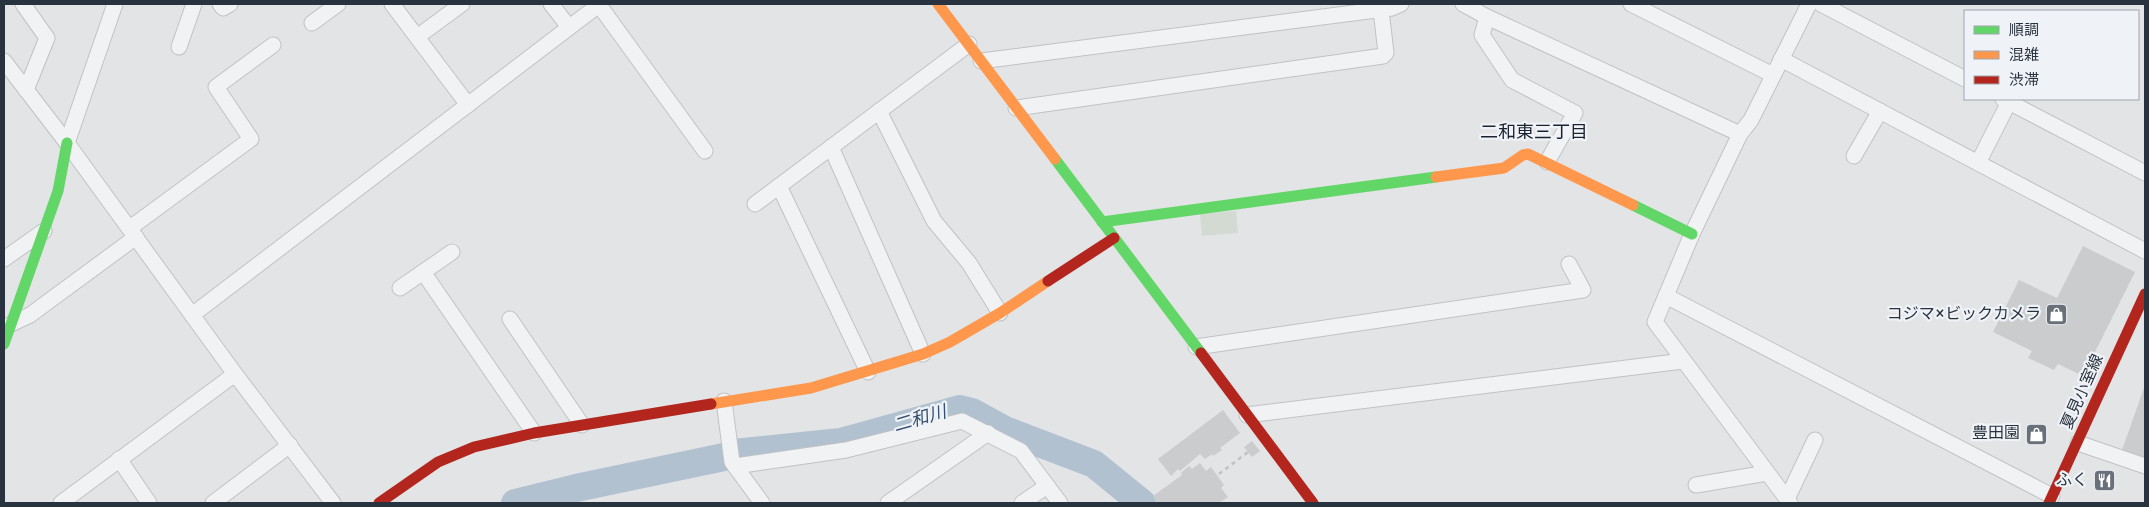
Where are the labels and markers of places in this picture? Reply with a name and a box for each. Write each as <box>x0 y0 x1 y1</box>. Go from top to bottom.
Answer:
shop icon: コジマ×ビックカメラ <box>2045 303 2069 327</box>
place label: コジマ×ビックカメラ <box>1887 305 2041 325</box>
shop icon: 豊田園 <box>2024 422 2048 446</box>
place label: 豊田園 <box>1972 424 2020 444</box>
restaurant icon: ふく <box>2092 469 2116 493</box>
place label: ふく <box>2056 471 2088 491</box>

